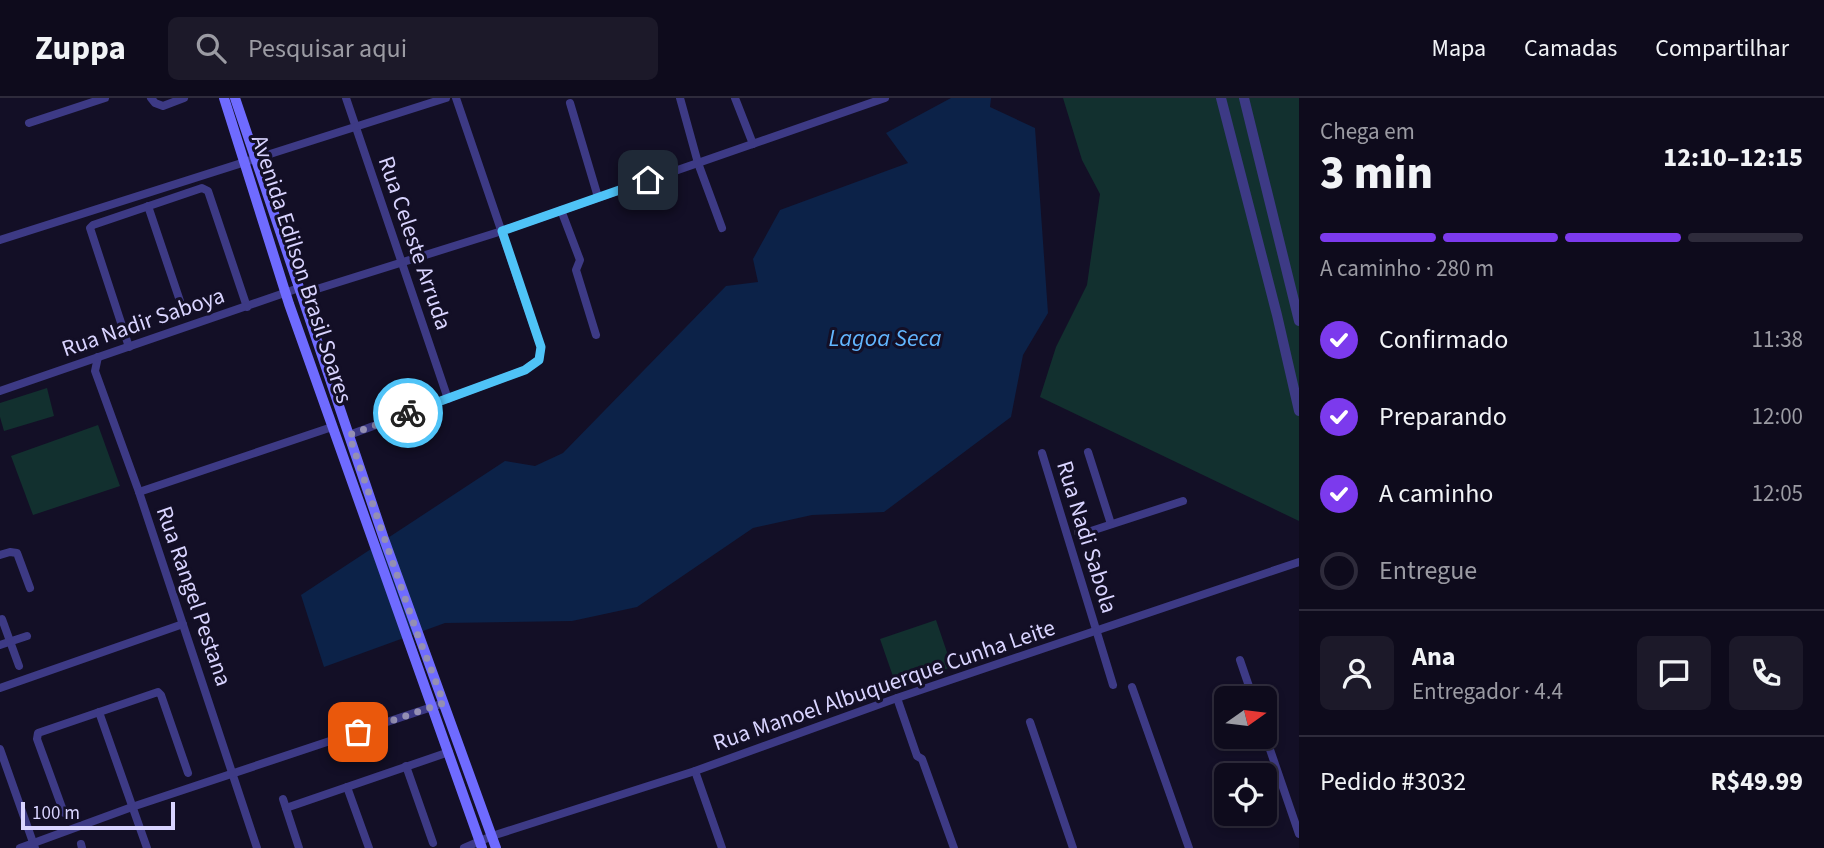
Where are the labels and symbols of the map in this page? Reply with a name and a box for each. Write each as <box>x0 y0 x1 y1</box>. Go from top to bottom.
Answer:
street label: Avenida Edilson Brasil Soares <box>243 131 361 407</box>
pin <box>618 150 678 210</box>
street label: Rua Celeste Arruda <box>370 152 460 334</box>
street label: Rua Nadir Saboya <box>57 279 229 365</box>
water label: Lagoa Seca <box>828 321 942 356</box>
courier <box>373 378 443 448</box>
street label: Rua Nadi Sabola <box>1048 457 1126 617</box>
street label: Rua Rangel Pestana <box>148 502 240 690</box>
street label: Rua Manoel Albuquerque Cunha Leite <box>708 611 1060 759</box>
north arrow <box>1214 686 1278 749</box>
pin <box>328 702 388 762</box>
scale bar <box>21 799 175 831</box>

